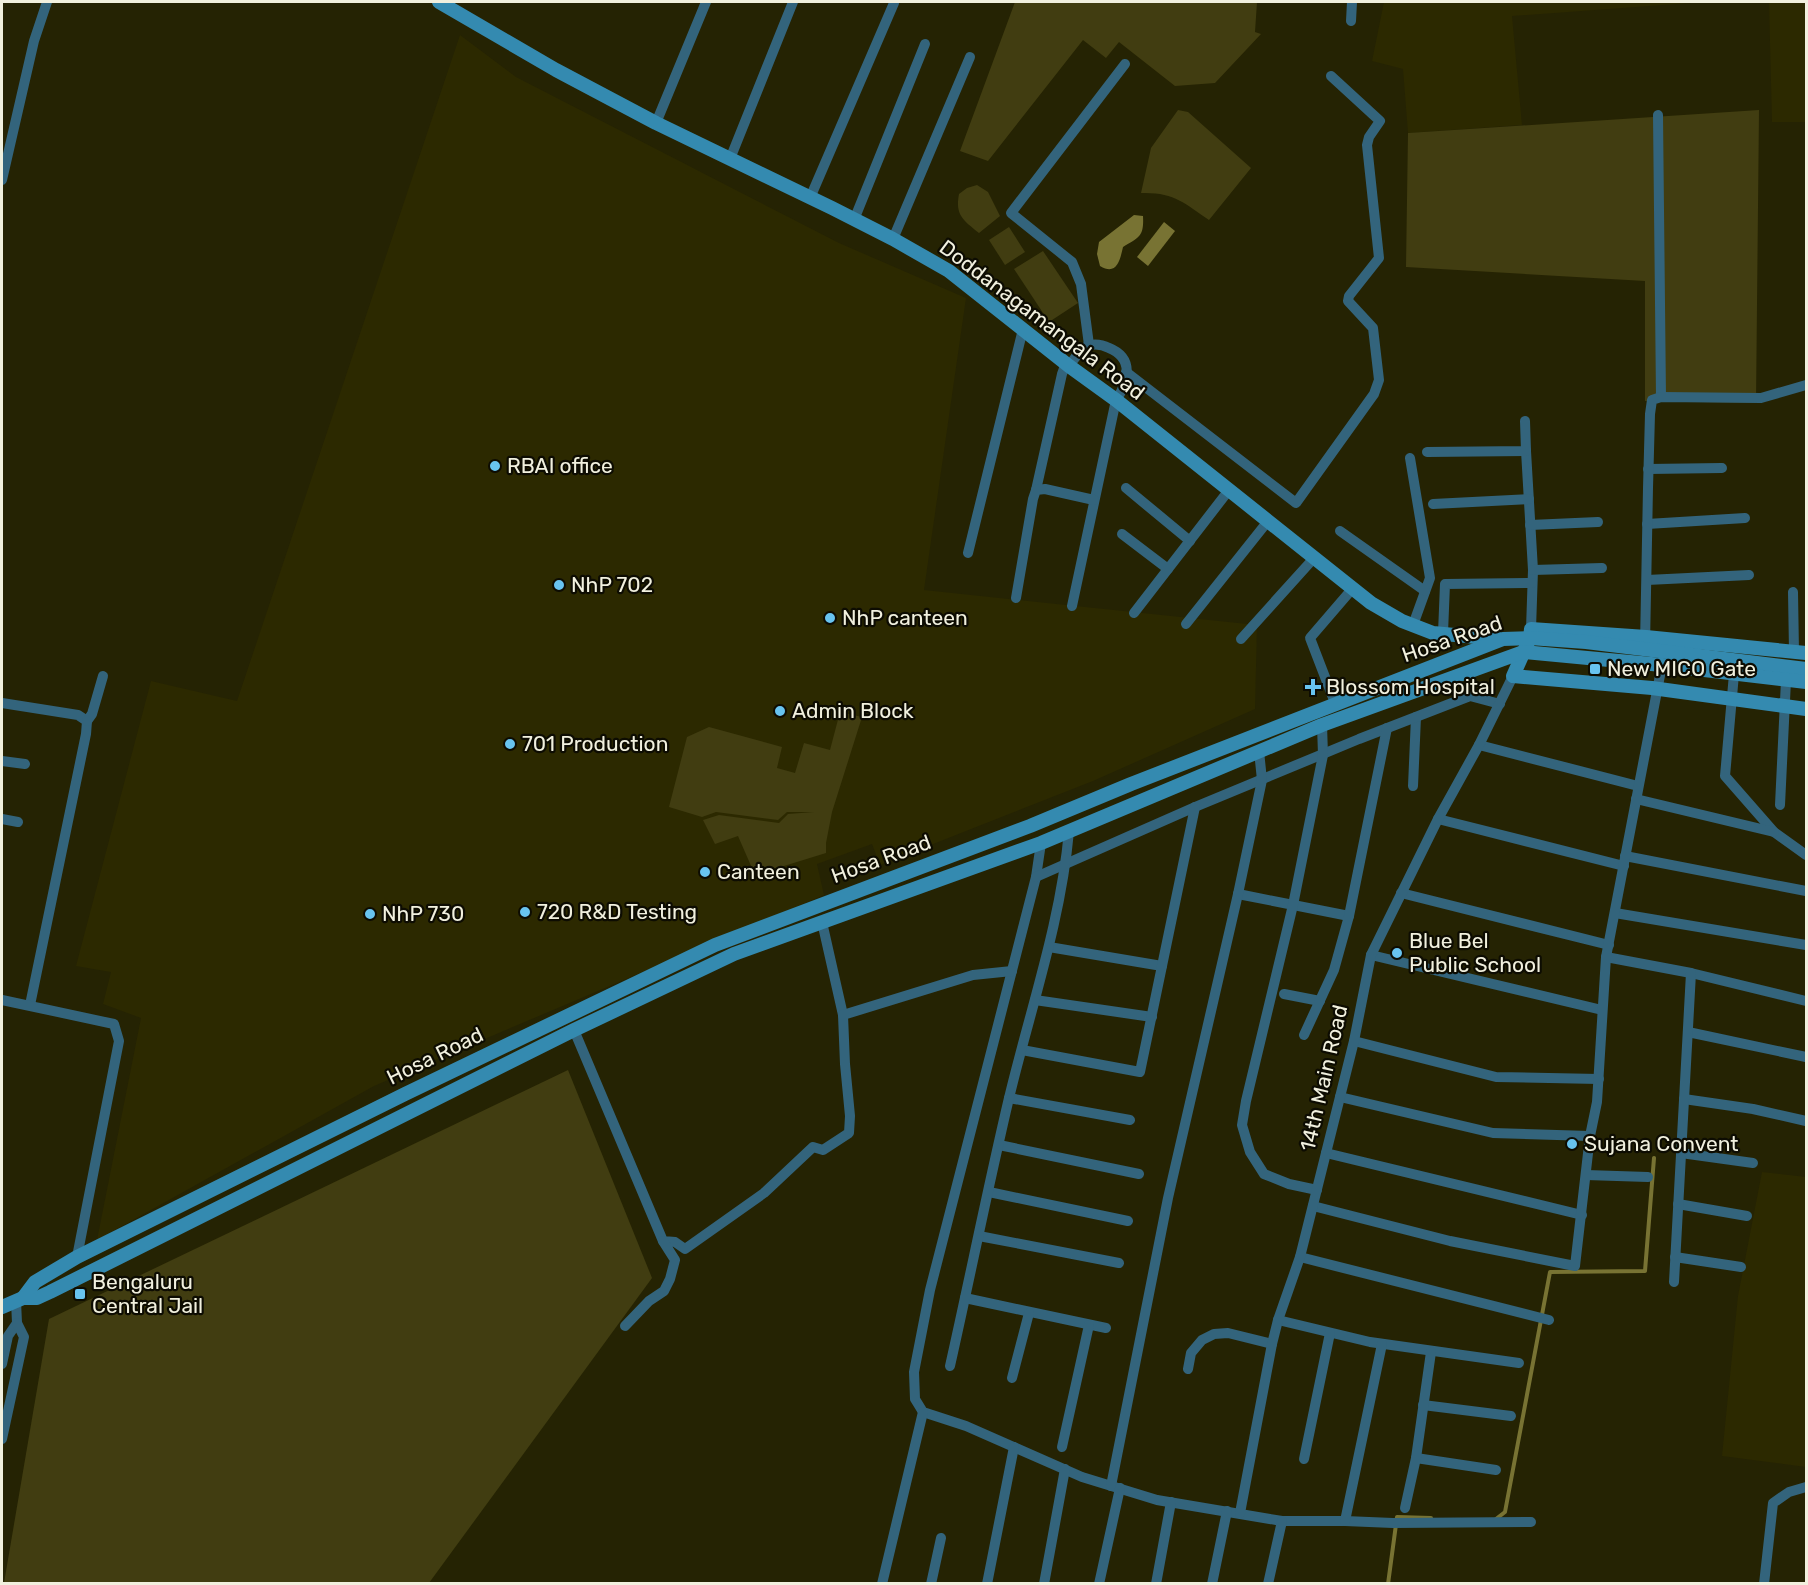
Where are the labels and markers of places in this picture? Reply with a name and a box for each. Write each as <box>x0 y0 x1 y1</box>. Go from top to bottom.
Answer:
place label: RBAI office <box>507 453 613 478</box>
marker: RBAI office <box>488 459 502 473</box>
place label: NhP 702 <box>571 572 653 597</box>
marker: NhP 702 <box>552 578 566 592</box>
place label: NhP canteen <box>842 605 968 630</box>
marker: NhP canteen <box>823 611 837 625</box>
place label: New MICO Gate <box>1607 656 1756 681</box>
marker: New MICO Gate <box>1588 662 1602 676</box>
place label: Blossom Hospital <box>1326 674 1495 699</box>
marker: Blossom Hospital <box>1304 678 1322 696</box>
place label: Admin Block <box>792 698 914 723</box>
marker: Admin Block <box>773 704 787 718</box>
place label: 701 Production <box>522 731 668 756</box>
marker: 701 Production <box>503 737 517 751</box>
place label: Canteen <box>717 859 800 884</box>
marker: Canteen <box>698 865 712 879</box>
place label: 720 R&D Testing <box>537 899 697 924</box>
place label: NhP 730 <box>382 901 464 926</box>
marker: 720 R&D Testing <box>518 905 532 919</box>
marker: NhP 730 <box>363 907 377 921</box>
place label: Blue Bel Public School <box>1409 928 1541 977</box>
marker: Blue Bel Public School <box>1390 946 1404 960</box>
place label: Sujana Convent <box>1584 1131 1738 1156</box>
marker: Sujana Convent <box>1565 1137 1579 1151</box>
place label: Bengaluru Central Jail <box>92 1269 203 1318</box>
marker: Bengaluru Central Jail <box>73 1287 87 1301</box>

